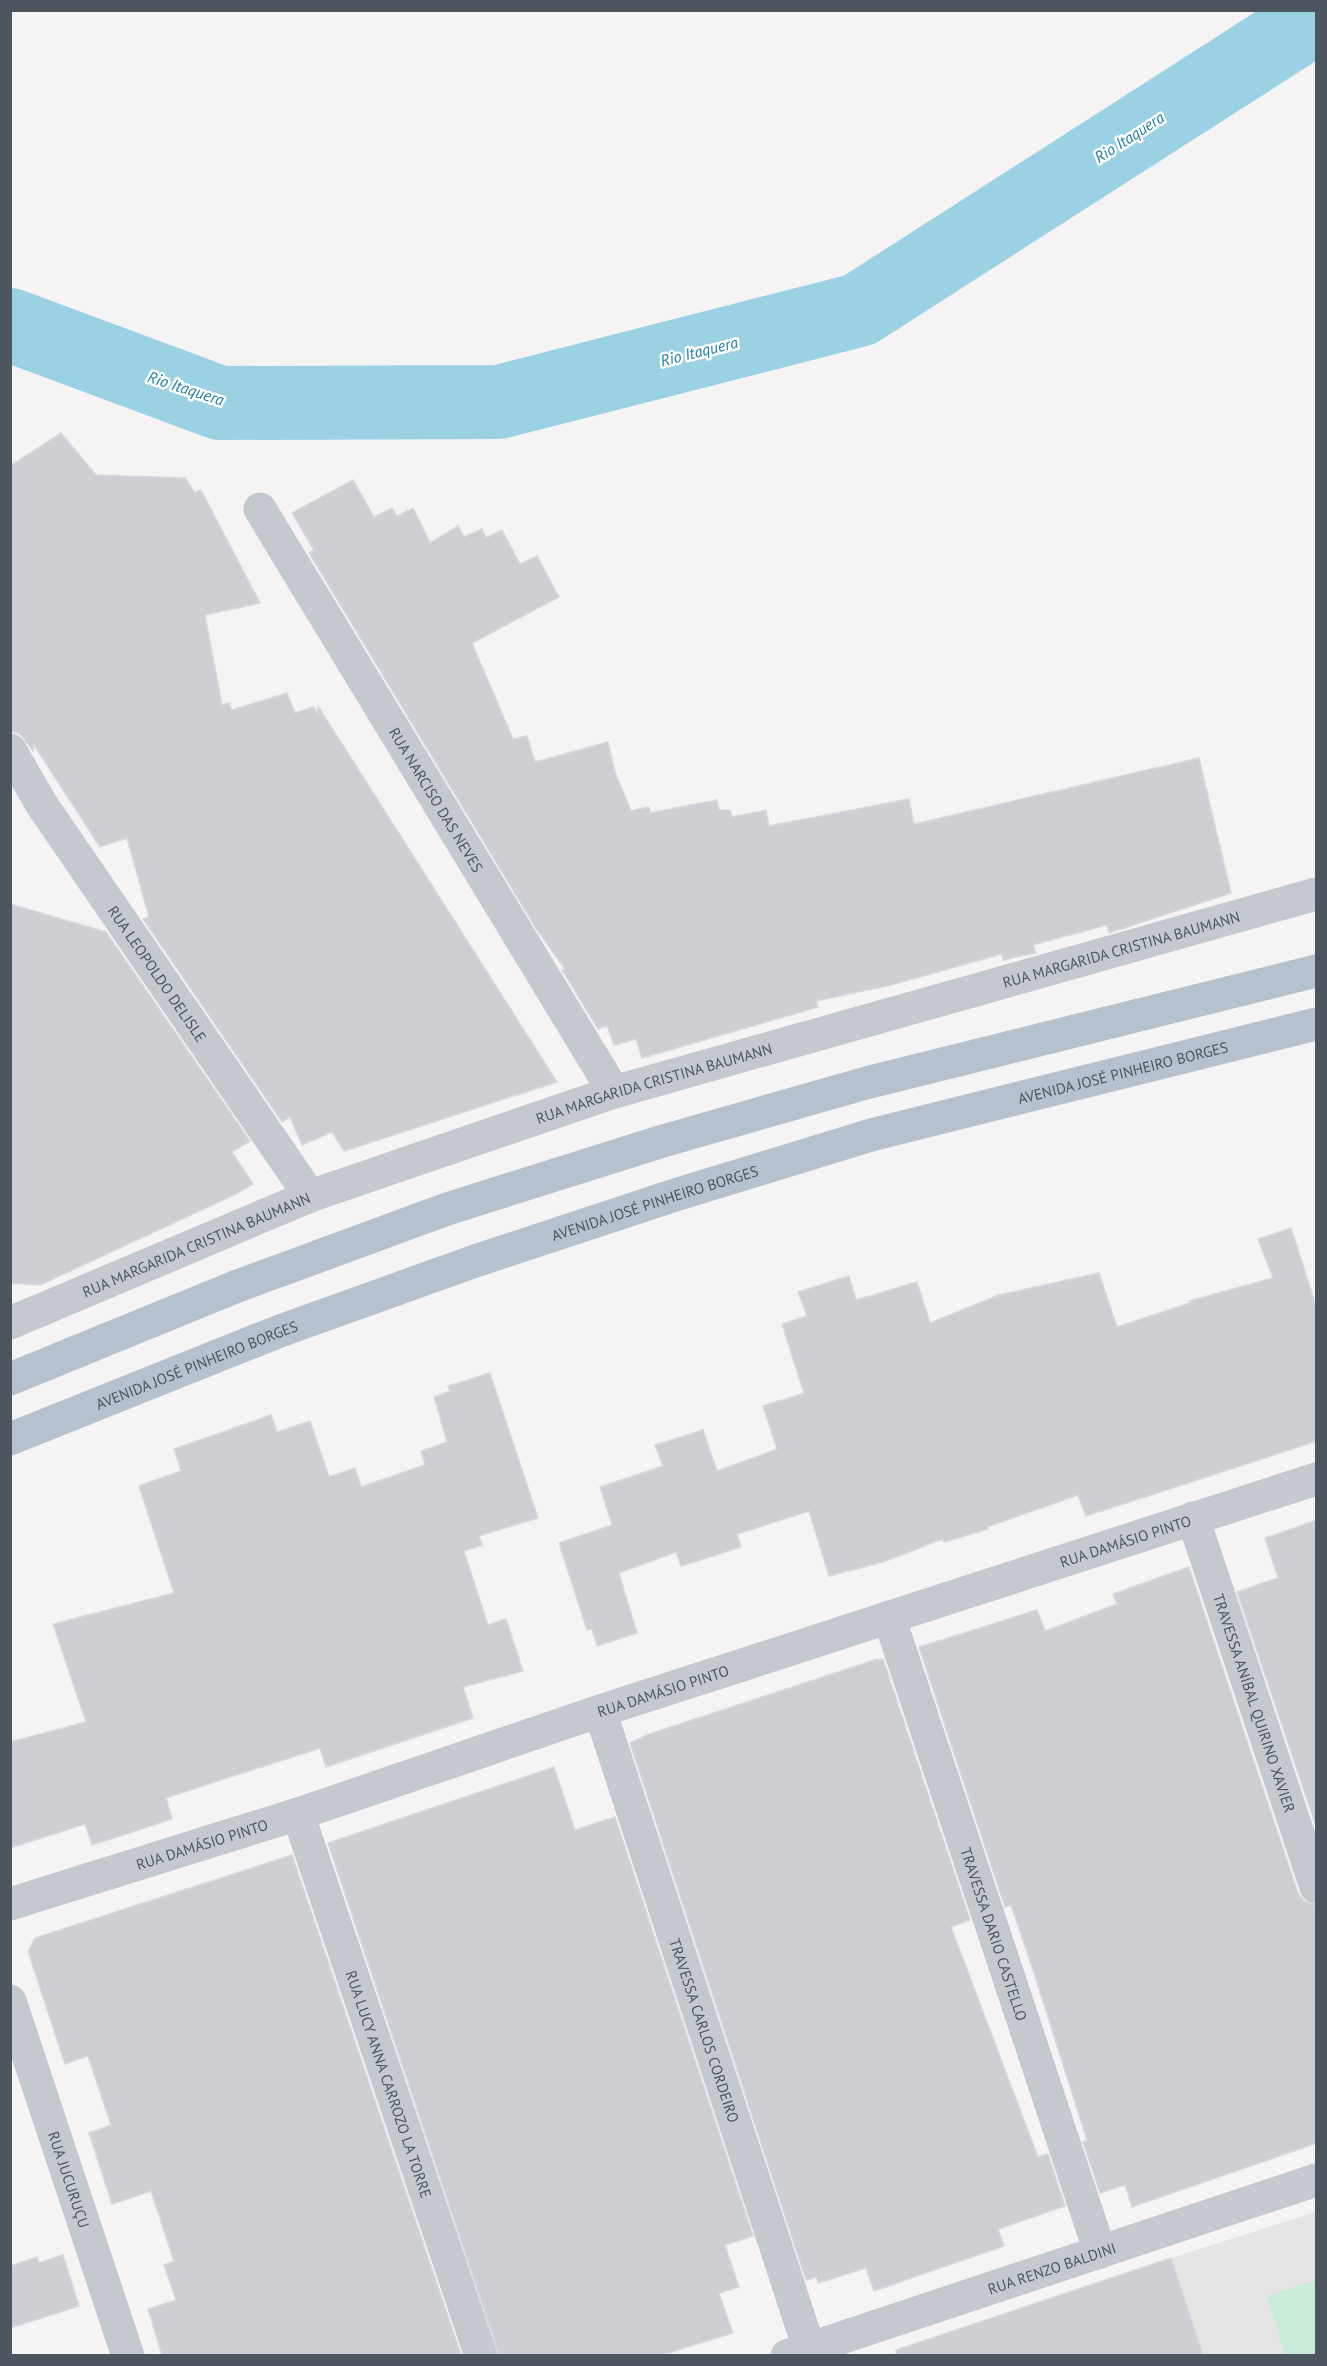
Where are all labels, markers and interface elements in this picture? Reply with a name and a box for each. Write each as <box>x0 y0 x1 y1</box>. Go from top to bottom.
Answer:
water label: Rio Itaquera <box>1090 107 1168 167</box>
water label: Rio Itaquera <box>658 332 740 370</box>
water label: Rio Itaquera <box>145 366 227 410</box>
street label: RUA NARCISO DAS NEVES <box>385 724 488 876</box>
street label: RUA LEOPOLDO DELISLE <box>104 902 211 1045</box>
street label: RUA MARGARIDA CRISTINA BAUMANN <box>1000 906 1242 991</box>
street label: AVENIDA JOSÉ PINHEIRO BORGES <box>1016 1037 1230 1108</box>
street label: RUA MARGARIDA CRISTINA BAUMANN <box>533 1038 774 1128</box>
street label: AVENIDA JOSÉ PINHEIRO BORGES <box>549 1161 760 1245</box>
street label: RUA MARGARIDA CRISTINA BAUMANN <box>79 1188 313 1301</box>
street label: AVENIDA JOSÉ PINHEIRO BORGES <box>93 1316 300 1413</box>
street label: RUA DAMÁSIO PINTO <box>1057 1511 1193 1571</box>
street label: TRAVESSA ANÍBAL QUIRINO XAVIER <box>1209 1591 1300 1815</box>
street label: RUA DAMÁSIO PINTO <box>595 1660 731 1721</box>
street label: RUA DAMÁSIO PINTO <box>134 1815 270 1874</box>
street label: TRAVESSA DARIO CASTELLO <box>957 1845 1032 2023</box>
street label: TRAVESSA CARLOS CORDEIRO <box>666 1936 744 2125</box>
street label: RUA LUCY ANNA CARROZO LA TORRE <box>342 1968 436 2200</box>
street label: RUA JUCURUÇU <box>44 2129 94 2230</box>
street label: RUA RENZO BALDINI <box>985 2238 1118 2298</box>

